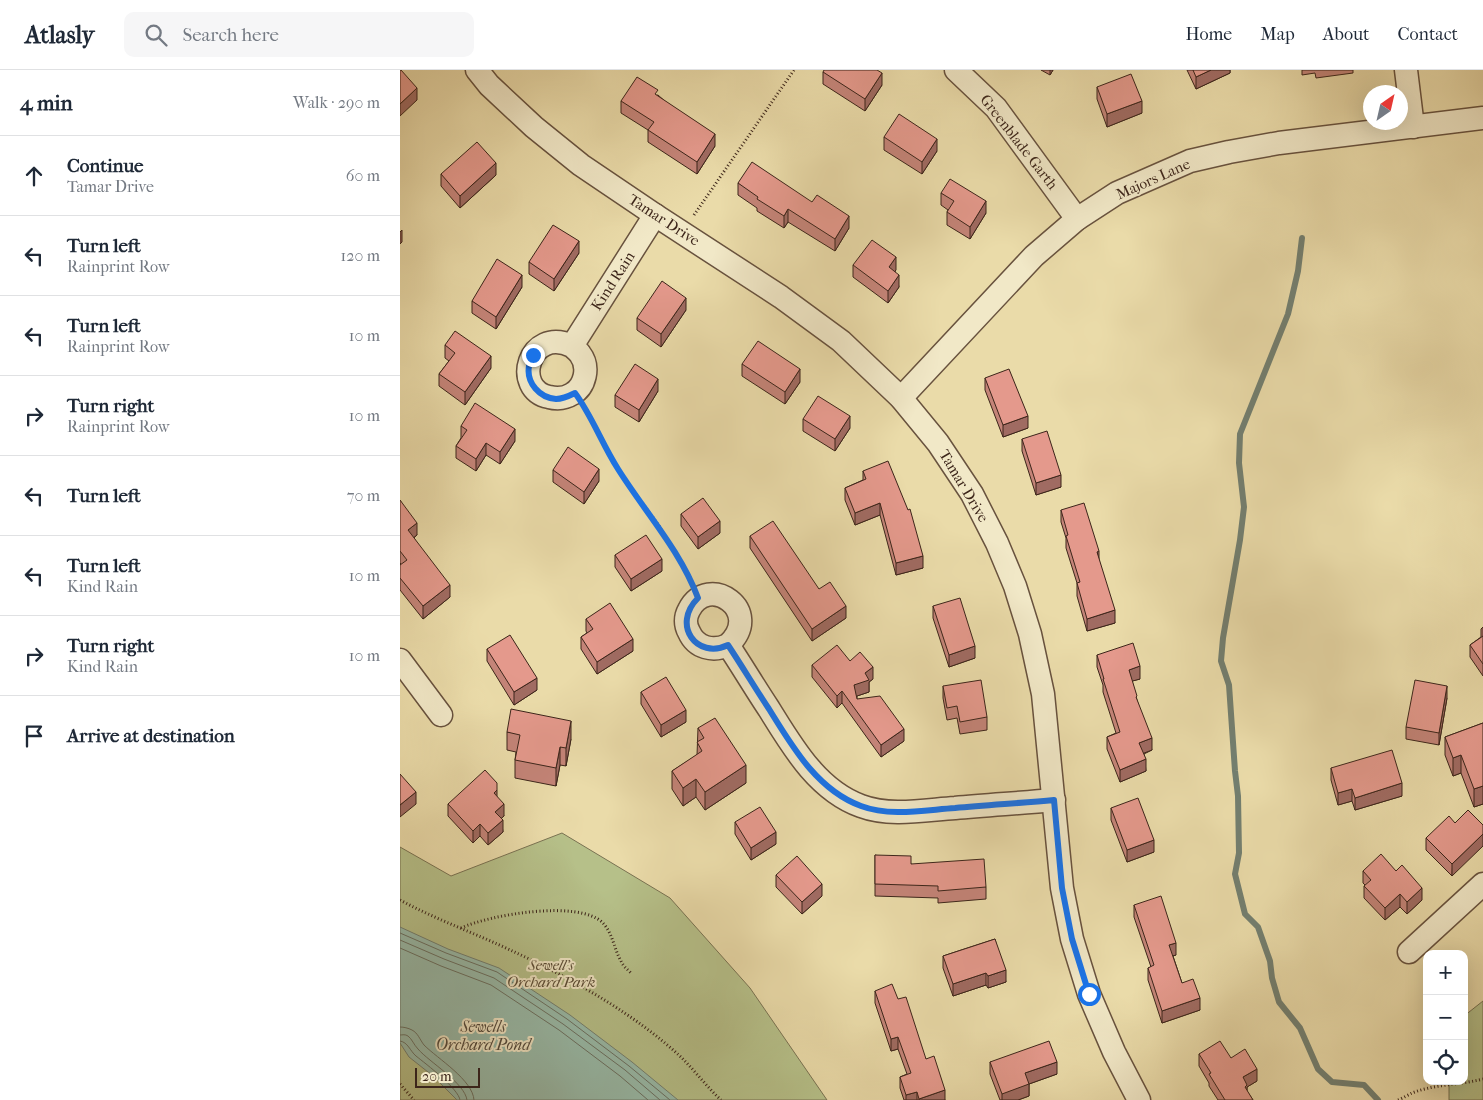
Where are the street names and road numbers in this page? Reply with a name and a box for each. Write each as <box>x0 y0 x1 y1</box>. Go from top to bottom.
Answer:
street label: Greenblade Garth <box>976 91 1062 194</box>
street label: Majors Lane <box>1113 154 1193 203</box>
street label: Tamar Drive <box>625 190 704 250</box>
street label: Kind Rain <box>587 248 639 314</box>
street label: Tamar Drive <box>935 446 993 526</box>

